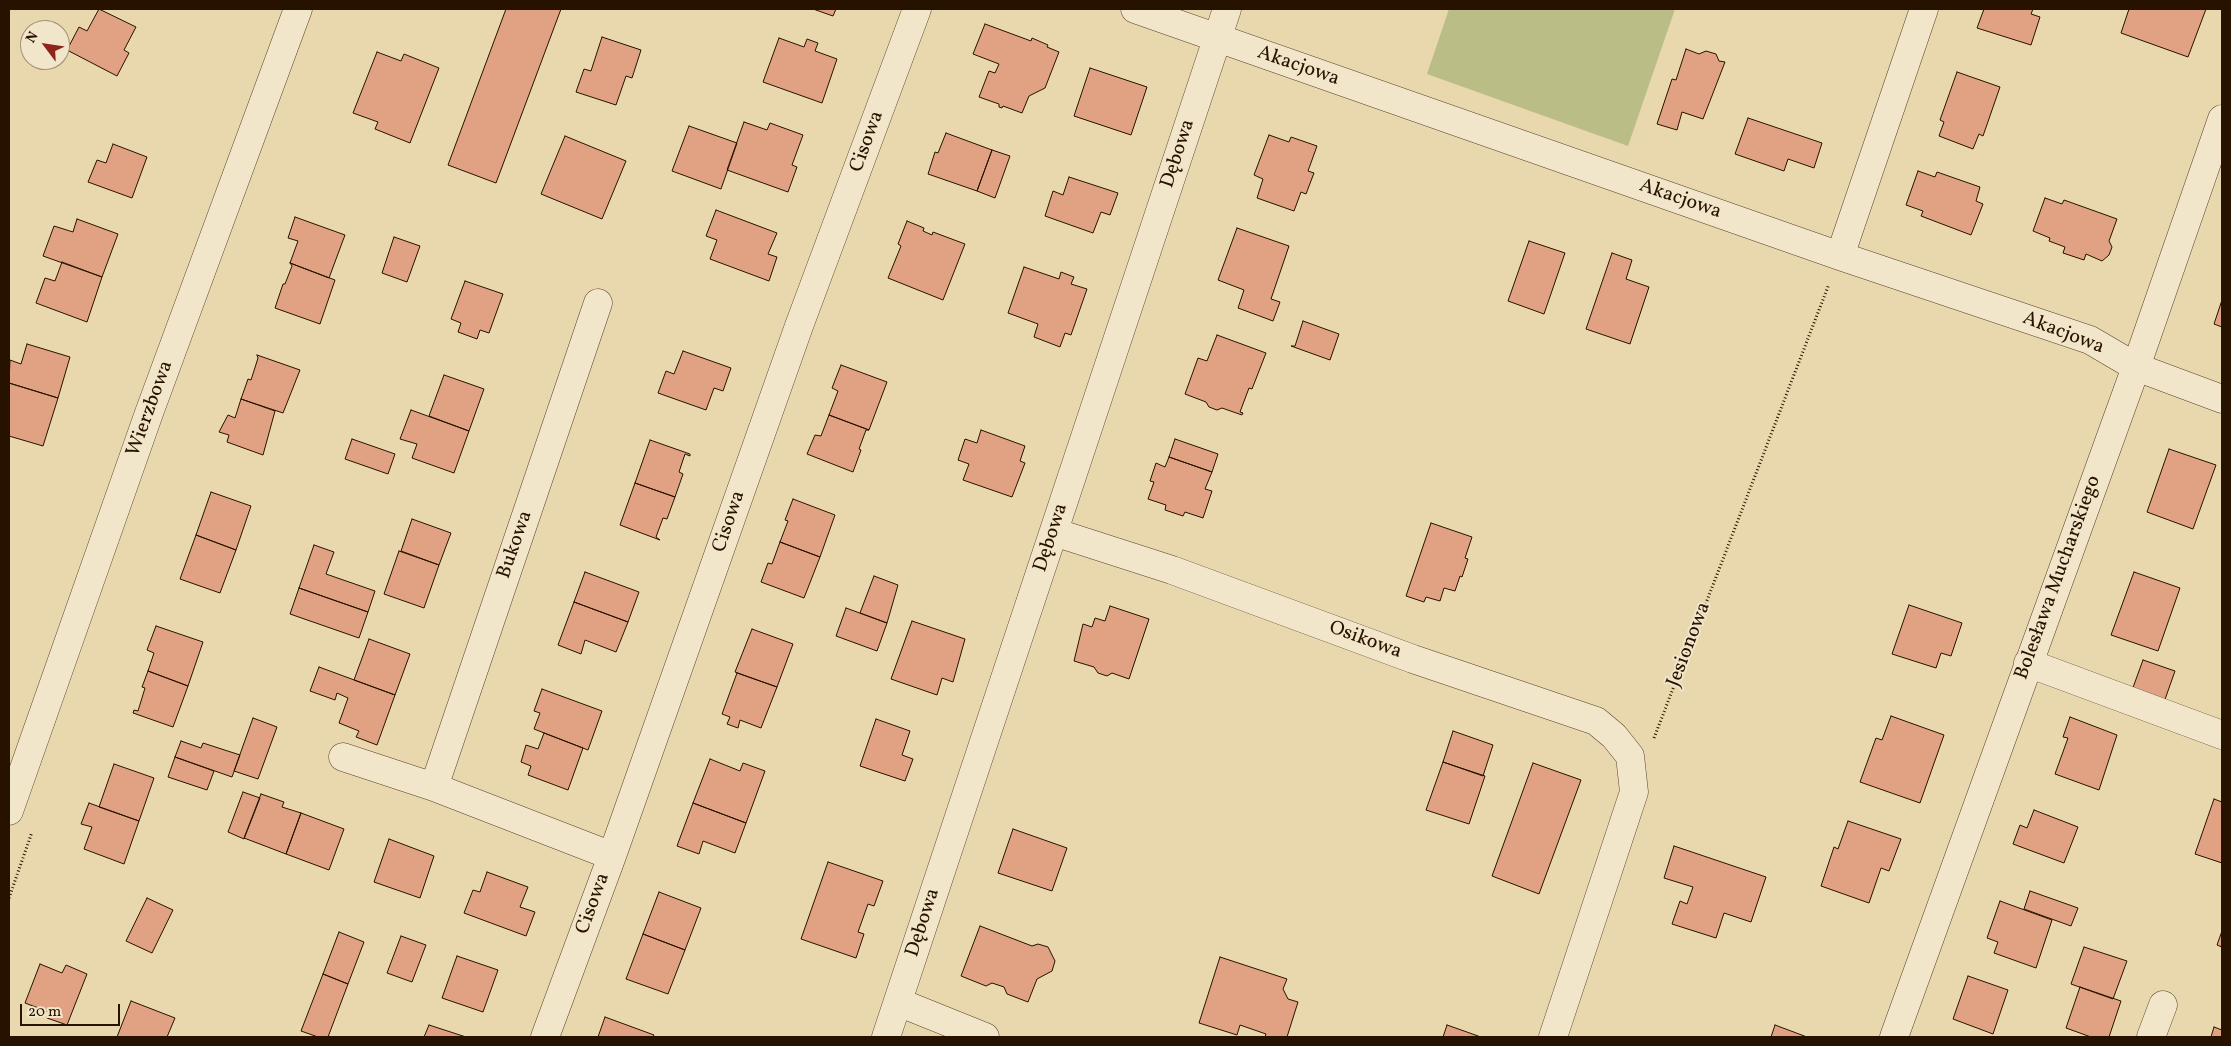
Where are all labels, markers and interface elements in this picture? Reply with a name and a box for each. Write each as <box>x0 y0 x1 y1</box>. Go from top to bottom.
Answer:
north arrow <box>20 20 70 70</box>
text: N <box>22 28 43 47</box>
street label: Akacjowa <box>1254 42 1342 92</box>
street label: Cisowa <box>846 108 890 176</box>
street label: Dębowa <box>1157 117 1201 191</box>
street label: Akacjowa <box>1636 175 1724 225</box>
street label: Akacjowa <box>2019 307 2107 361</box>
street label: Wierzbowa <box>123 358 179 460</box>
street label: Bolesława Mucharskiego <box>2011 473 2107 683</box>
street label: Cisowa <box>708 488 752 556</box>
street label: Dębowa <box>1030 501 1074 575</box>
street label: Bukowa <box>493 508 539 582</box>
street label: Jesionowa <box>1663 599 1717 691</box>
street label: Osikowa <box>1325 617 1405 665</box>
street label: Cisowa <box>572 870 616 938</box>
street label: Dębowa <box>902 886 946 960</box>
scale bar <box>22 994 122 1026</box>
text: 20 m <box>28 1002 61 1023</box>

